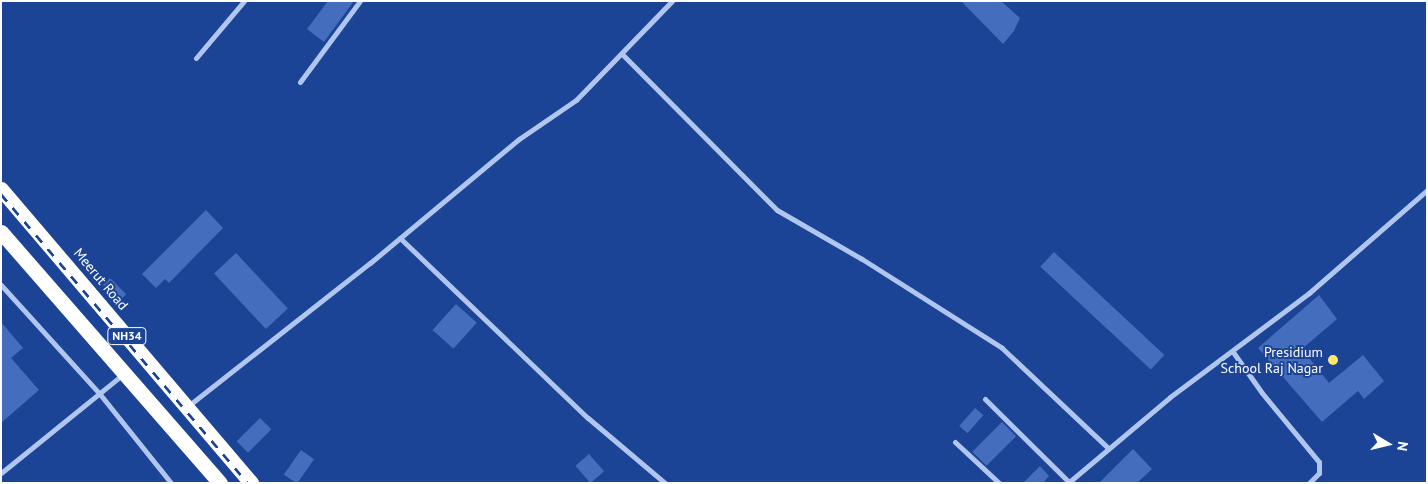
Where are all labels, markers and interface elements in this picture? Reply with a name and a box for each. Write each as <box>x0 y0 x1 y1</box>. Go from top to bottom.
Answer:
street label: Meerut Road <box>70 245 132 313</box>
road number: NH34 <box>107 326 147 346</box>
place label: Presidium School Raj Nagar <box>1221 344 1323 377</box>
marker: Presidium School Raj Nagar <box>1327 354 1339 366</box>
north arrow <box>1363 419 1413 469</box>
text: N <box>1393 440 1412 452</box>

